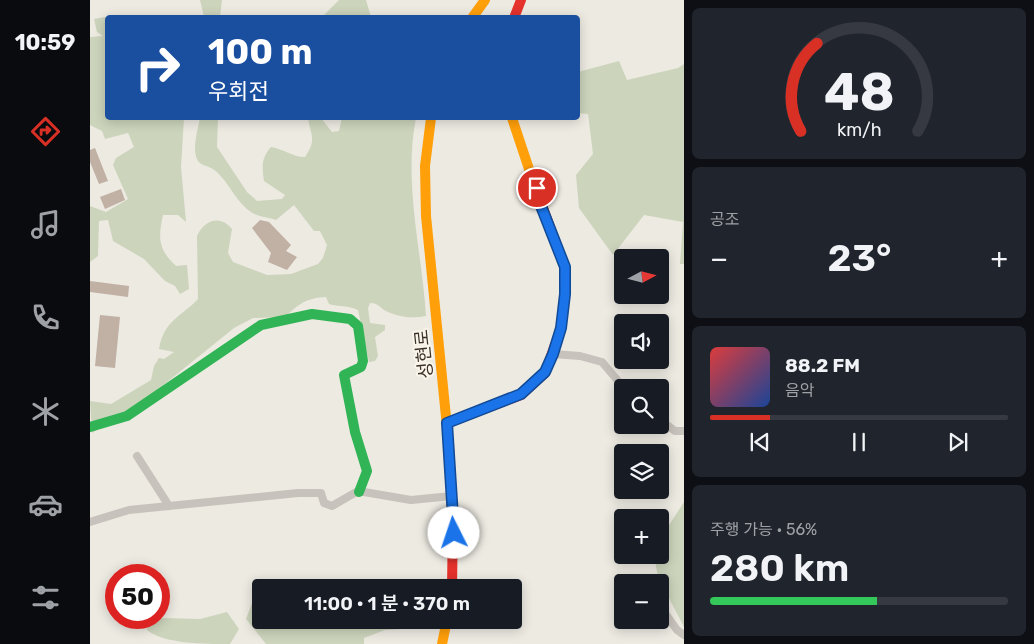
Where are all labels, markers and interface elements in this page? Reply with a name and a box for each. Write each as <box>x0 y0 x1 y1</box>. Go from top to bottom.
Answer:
text: 10:59 <box>15 29 75 56</box>
text: 100 m <box>208 31 313 73</box>
icon: right <box>125 35 190 100</box>
text: 48 <box>824 61 894 123</box>
text: 우회전 <box>208 78 269 105</box>
icon: directions <box>28 114 63 149</box>
text: km/h <box>837 119 881 140</box>
pin <box>516 167 558 209</box>
icon: arrive <box>523 174 551 202</box>
icon: music <box>28 207 63 242</box>
text: 공조 <box>710 210 739 229</box>
text: 23° <box>827 235 891 281</box>
text: − <box>710 242 728 275</box>
text: + <box>991 242 1008 275</box>
north arrow <box>614 249 669 304</box>
map controls <box>614 249 669 629</box>
icon: phone <box>28 300 63 335</box>
button: sound <box>614 314 669 369</box>
street label: 성현로 <box>410 328 438 380</box>
text: 88.2 FM <box>785 354 860 377</box>
button: search <box>614 379 669 434</box>
text: 음악 <box>785 381 814 400</box>
icon: climate <box>28 394 63 429</box>
icon: previous <box>746 428 774 456</box>
icon: pause <box>845 428 873 456</box>
icon: next <box>944 428 972 456</box>
button: layers <box>614 444 669 499</box>
icon: car <box>28 487 63 522</box>
position arrow <box>427 506 479 558</box>
button: + <box>614 509 669 564</box>
text: 주행 가능 · 56% <box>710 520 817 539</box>
text: 280 km <box>710 545 849 591</box>
speed limit sign: 50 <box>105 564 170 629</box>
button: − <box>614 574 669 629</box>
icon: filters <box>28 580 63 615</box>
text: 11:00 · 1 분 · 370 m <box>304 592 470 615</box>

